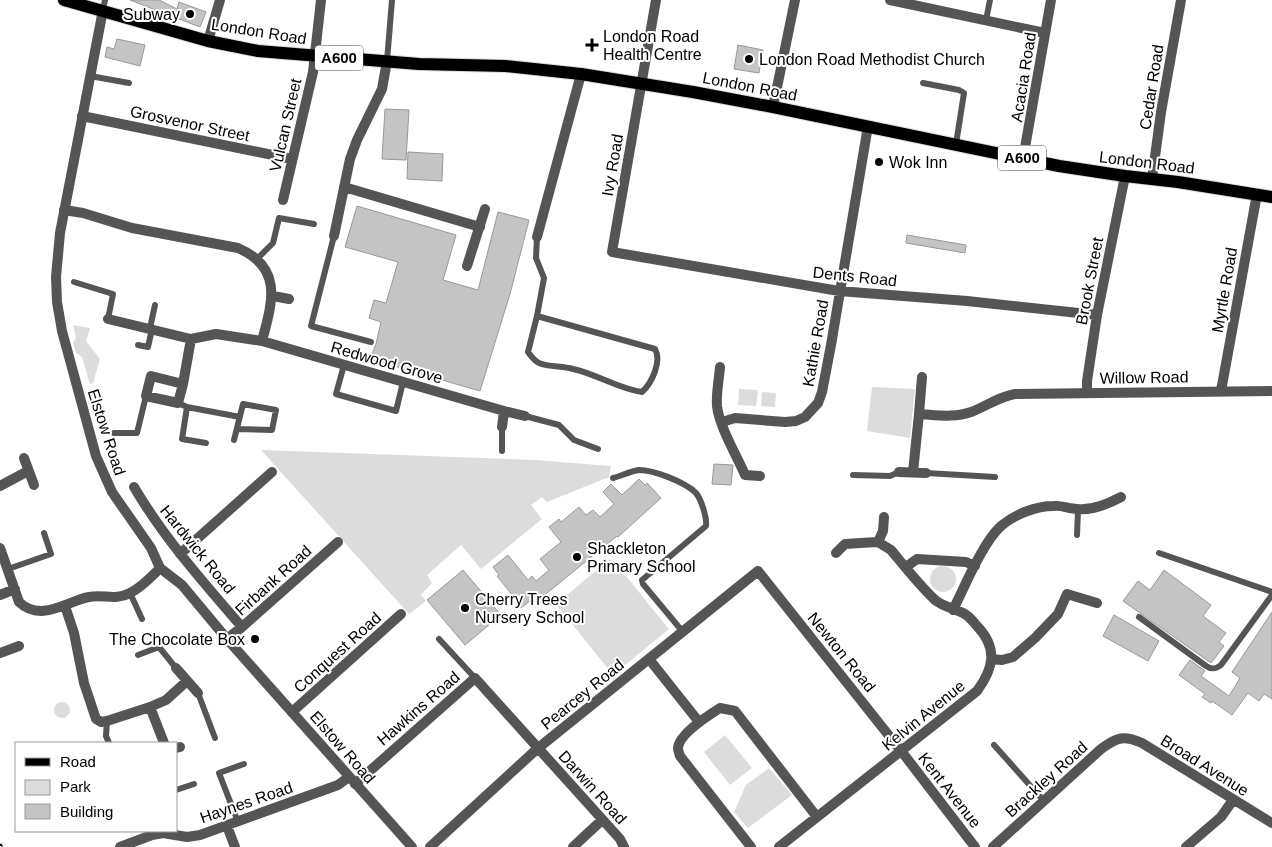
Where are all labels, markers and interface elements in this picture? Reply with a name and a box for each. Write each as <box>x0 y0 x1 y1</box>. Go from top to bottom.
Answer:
place label: Subway <box>123 6 180 23</box>
marker: Subway <box>184 8 196 20</box>
street label: London Road <box>210 16 308 47</box>
place label: London Road Health Centre <box>603 28 702 63</box>
street label: Acacia Road <box>1008 31 1039 123</box>
marker: London Road Health Centre <box>585 38 599 52</box>
street label: Cedar Road <box>1136 43 1167 131</box>
road number: A600 <box>315 46 363 70</box>
place label: London Road Methodist Church <box>759 51 985 68</box>
marker: London Road Methodist Church <box>743 53 755 65</box>
street label: London Road <box>701 69 799 104</box>
street label: Vulcan Street <box>266 76 305 174</box>
street label: Grosvenor Street <box>129 103 252 145</box>
street label: Ivy Road <box>599 133 626 198</box>
road number: A600 <box>998 146 1046 170</box>
street label: London Road <box>1098 148 1196 177</box>
place label: Wok Inn <box>889 154 947 171</box>
marker: Wok Inn <box>873 156 885 168</box>
street label: Brook Street <box>1073 235 1106 326</box>
street label: Myrtle Road <box>1209 246 1240 334</box>
street label: Dents Road <box>812 264 898 289</box>
street label: Kathie Road <box>799 298 832 388</box>
street label: Redwood Grove <box>329 338 445 387</box>
street label: Willow Road <box>1099 368 1189 387</box>
street label: Elstow Road <box>85 387 128 477</box>
street label: Hardwick Road <box>157 502 238 597</box>
place label: Shackleton Primary School <box>587 540 695 575</box>
street label: Firbank Road <box>232 542 315 619</box>
marker: Shackleton Primary School <box>571 551 583 563</box>
place label: Cherry Trees Nursery School <box>475 591 584 626</box>
marker: Cherry Trees Nursery School <box>459 602 471 614</box>
street label: Conquest Road <box>290 609 384 696</box>
street label: Newton Road <box>804 609 879 695</box>
place label: The Chocolate Box <box>109 631 245 648</box>
marker: The Chocolate Box <box>249 633 261 645</box>
street label: Pearcey Road <box>538 656 627 733</box>
street label: Hawkins Road <box>374 668 463 749</box>
street label: Kelvin Avenue <box>879 677 968 754</box>
street label: Elstow Road <box>307 708 379 787</box>
street label: Broad Avenue <box>1158 732 1252 799</box>
street label: Brackley Road <box>1002 738 1091 820</box>
legend <box>15 742 178 832</box>
street label: Darwin Road <box>555 747 630 827</box>
street label: Kent Avenue <box>915 749 984 831</box>
text: Road <box>60 753 96 770</box>
text: Park <box>60 778 91 795</box>
street label: Haynes Road <box>198 779 295 826</box>
text: Building <box>60 803 113 820</box>

